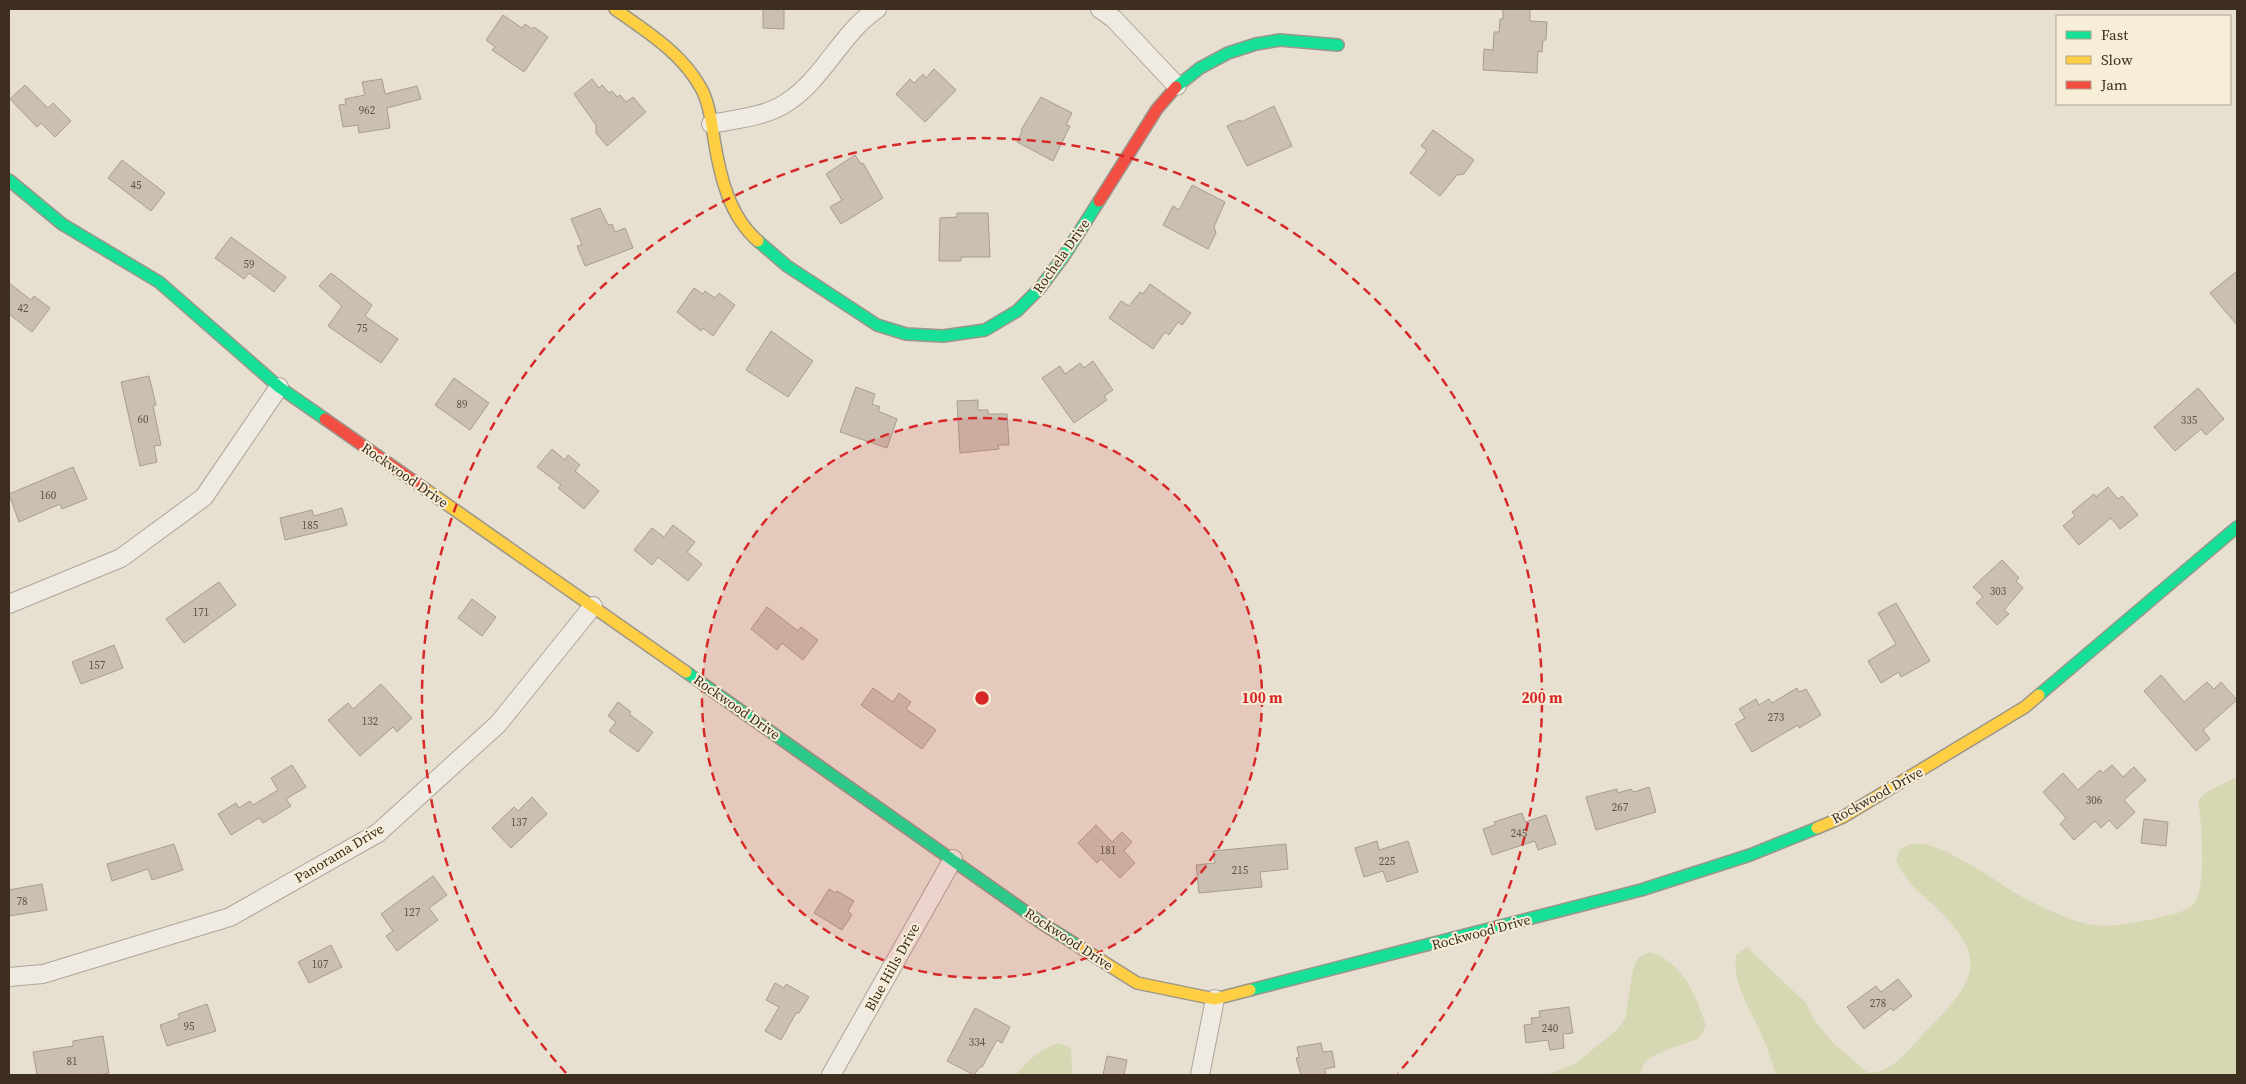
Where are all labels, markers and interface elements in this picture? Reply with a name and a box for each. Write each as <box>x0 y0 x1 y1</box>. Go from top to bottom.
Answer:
legend <box>2056 15 2231 105</box>
text: Fast <box>2101 24 2128 45</box>
text: Slow <box>2101 49 2133 70</box>
text: Jam <box>2100 74 2128 95</box>
house number: 962 <box>359 103 376 118</box>
house number: 45 <box>131 178 142 193</box>
street label: Rochela Drive <box>1028 215 1094 297</box>
house number: 59 <box>244 257 255 272</box>
house number: 42 <box>18 301 29 316</box>
house number: 75 <box>357 321 368 336</box>
house number: 89 <box>457 397 468 412</box>
house number: 60 <box>138 412 149 427</box>
house number: 335 <box>2181 413 2198 428</box>
street label: Rockwood Drive <box>358 438 452 512</box>
house number: 160 <box>40 488 57 503</box>
house number: 185 <box>302 518 319 533</box>
house number: 303 <box>1990 584 2007 599</box>
house number: 171 <box>193 605 209 620</box>
house number: 157 <box>89 658 106 673</box>
street label: Rockwood Drive <box>690 670 784 744</box>
text: 100 m <box>1241 687 1283 708</box>
text: 200 m <box>1521 687 1563 708</box>
centre of rings <box>973 689 991 707</box>
house number: 273 <box>1768 710 1785 725</box>
house number: 132 <box>362 714 379 729</box>
street label: Rockwood Drive <box>1828 762 1926 828</box>
house number: 306 <box>2086 793 2103 808</box>
house number: 267 <box>1612 800 1629 815</box>
house number: 137 <box>511 815 528 830</box>
street label: Panorama Drive <box>291 818 387 888</box>
house number: 245 <box>1511 826 1528 841</box>
house number: 181 <box>1100 843 1116 858</box>
house number: 225 <box>1379 854 1396 869</box>
house number: 215 <box>1232 863 1249 878</box>
house number: 78 <box>17 894 28 909</box>
street label: Rockwood Drive <box>1021 903 1117 975</box>
house number: 127 <box>404 905 421 920</box>
street label: Rockwood Drive <box>1429 909 1533 955</box>
street label: Blue Hills Drive <box>860 919 924 1015</box>
house number: 107 <box>312 957 329 972</box>
house number: 278 <box>1870 996 1886 1011</box>
house number: 95 <box>184 1019 195 1034</box>
house number: 240 <box>1542 1021 1559 1036</box>
house number: 334 <box>969 1035 986 1050</box>
house number: 81 <box>67 1054 78 1069</box>

